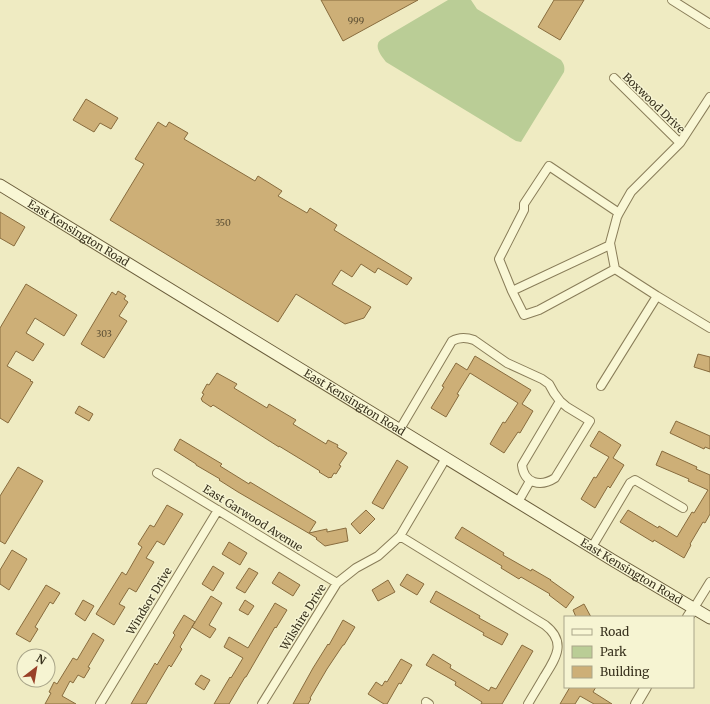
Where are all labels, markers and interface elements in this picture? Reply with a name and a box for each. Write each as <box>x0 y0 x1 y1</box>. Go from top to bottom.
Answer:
house number: 999 <box>348 15 364 26</box>
street label: Boxwood Drive <box>620 70 688 136</box>
street label: East Kensington Road <box>25 197 132 270</box>
house number: 350 <box>215 217 231 228</box>
house number: 303 <box>96 328 112 339</box>
street label: East Kensington Road <box>302 366 408 439</box>
street label: East Garwood Avenue <box>200 482 306 555</box>
street label: East Kensington Road <box>578 535 685 607</box>
street label: Windsor Drive <box>123 564 175 638</box>
street label: Wilshire Drive <box>277 581 329 654</box>
legend <box>564 616 694 688</box>
text: Road <box>600 624 629 639</box>
text: Park <box>600 644 627 659</box>
north arrow <box>16 648 56 688</box>
text: N <box>34 651 49 668</box>
text: Building <box>600 664 650 679</box>

